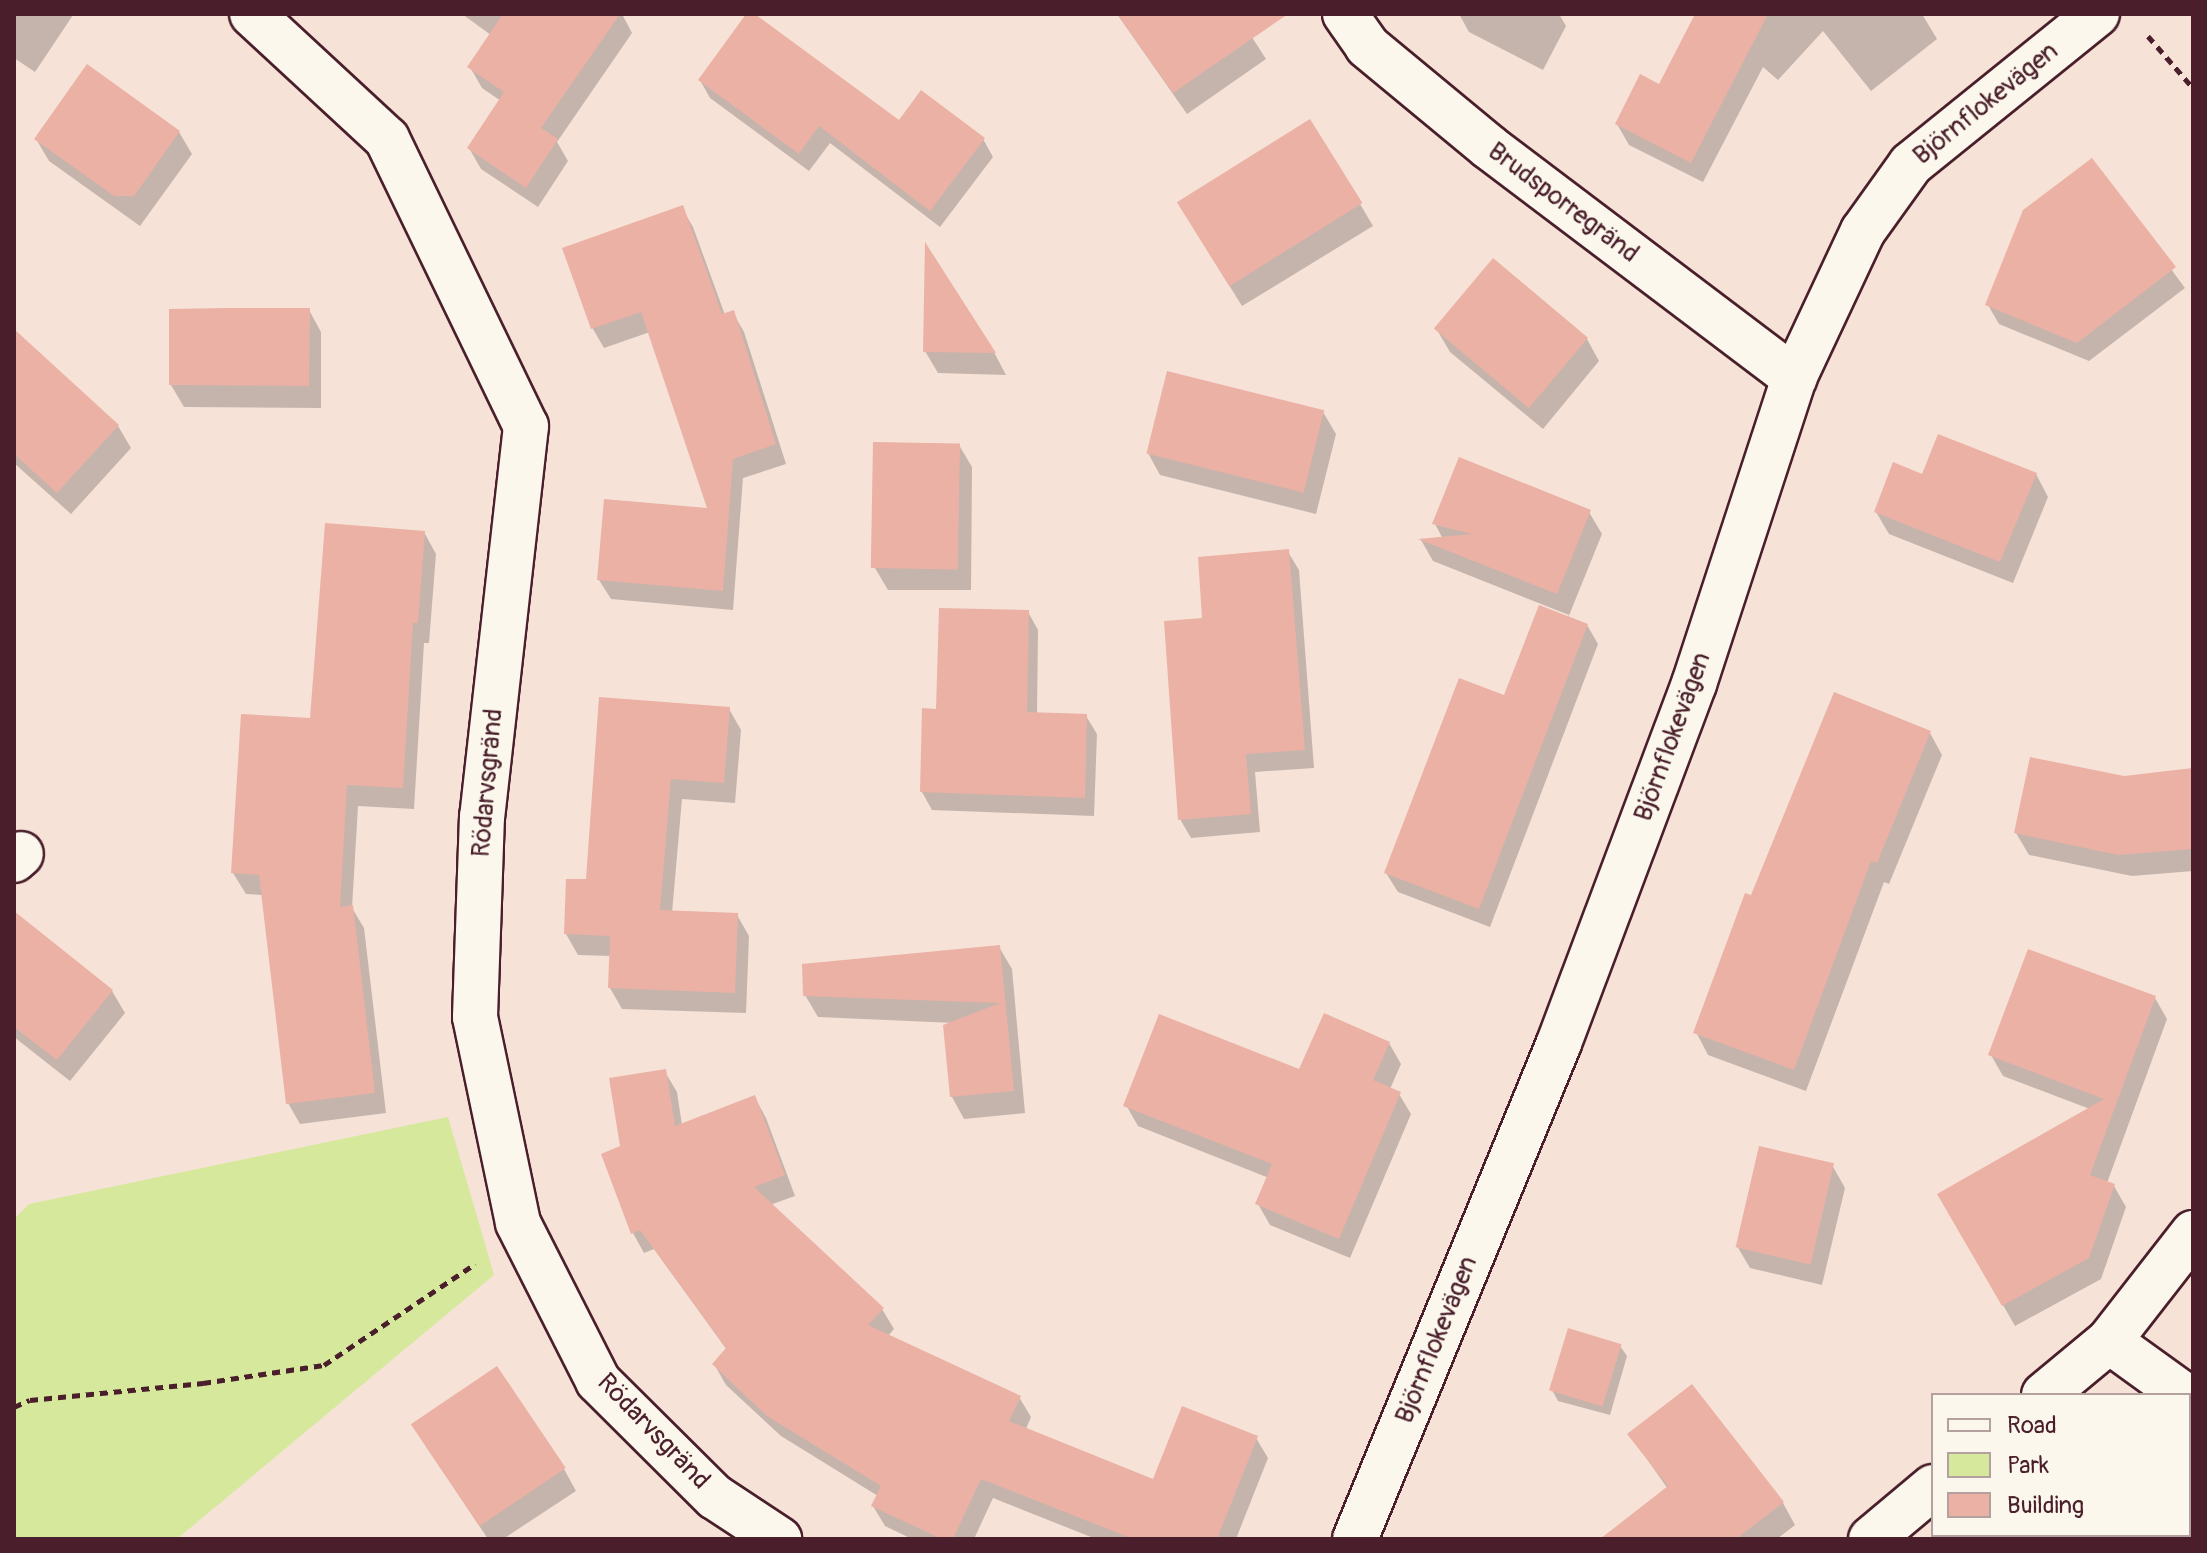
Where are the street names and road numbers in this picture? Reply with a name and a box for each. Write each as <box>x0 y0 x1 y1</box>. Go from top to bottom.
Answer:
street label: Björnflokevägen <box>1907 36 2065 172</box>
street label: Brudsporregränd <box>1481 136 1645 270</box>
street label: Björnflokevägen <box>1628 648 1718 826</box>
street label: Rödarvsgränd <box>466 707 510 859</box>
street label: Björnflokevägen <box>1389 1252 1485 1428</box>
street label: Rödarvsgränd <box>590 1368 716 1496</box>

